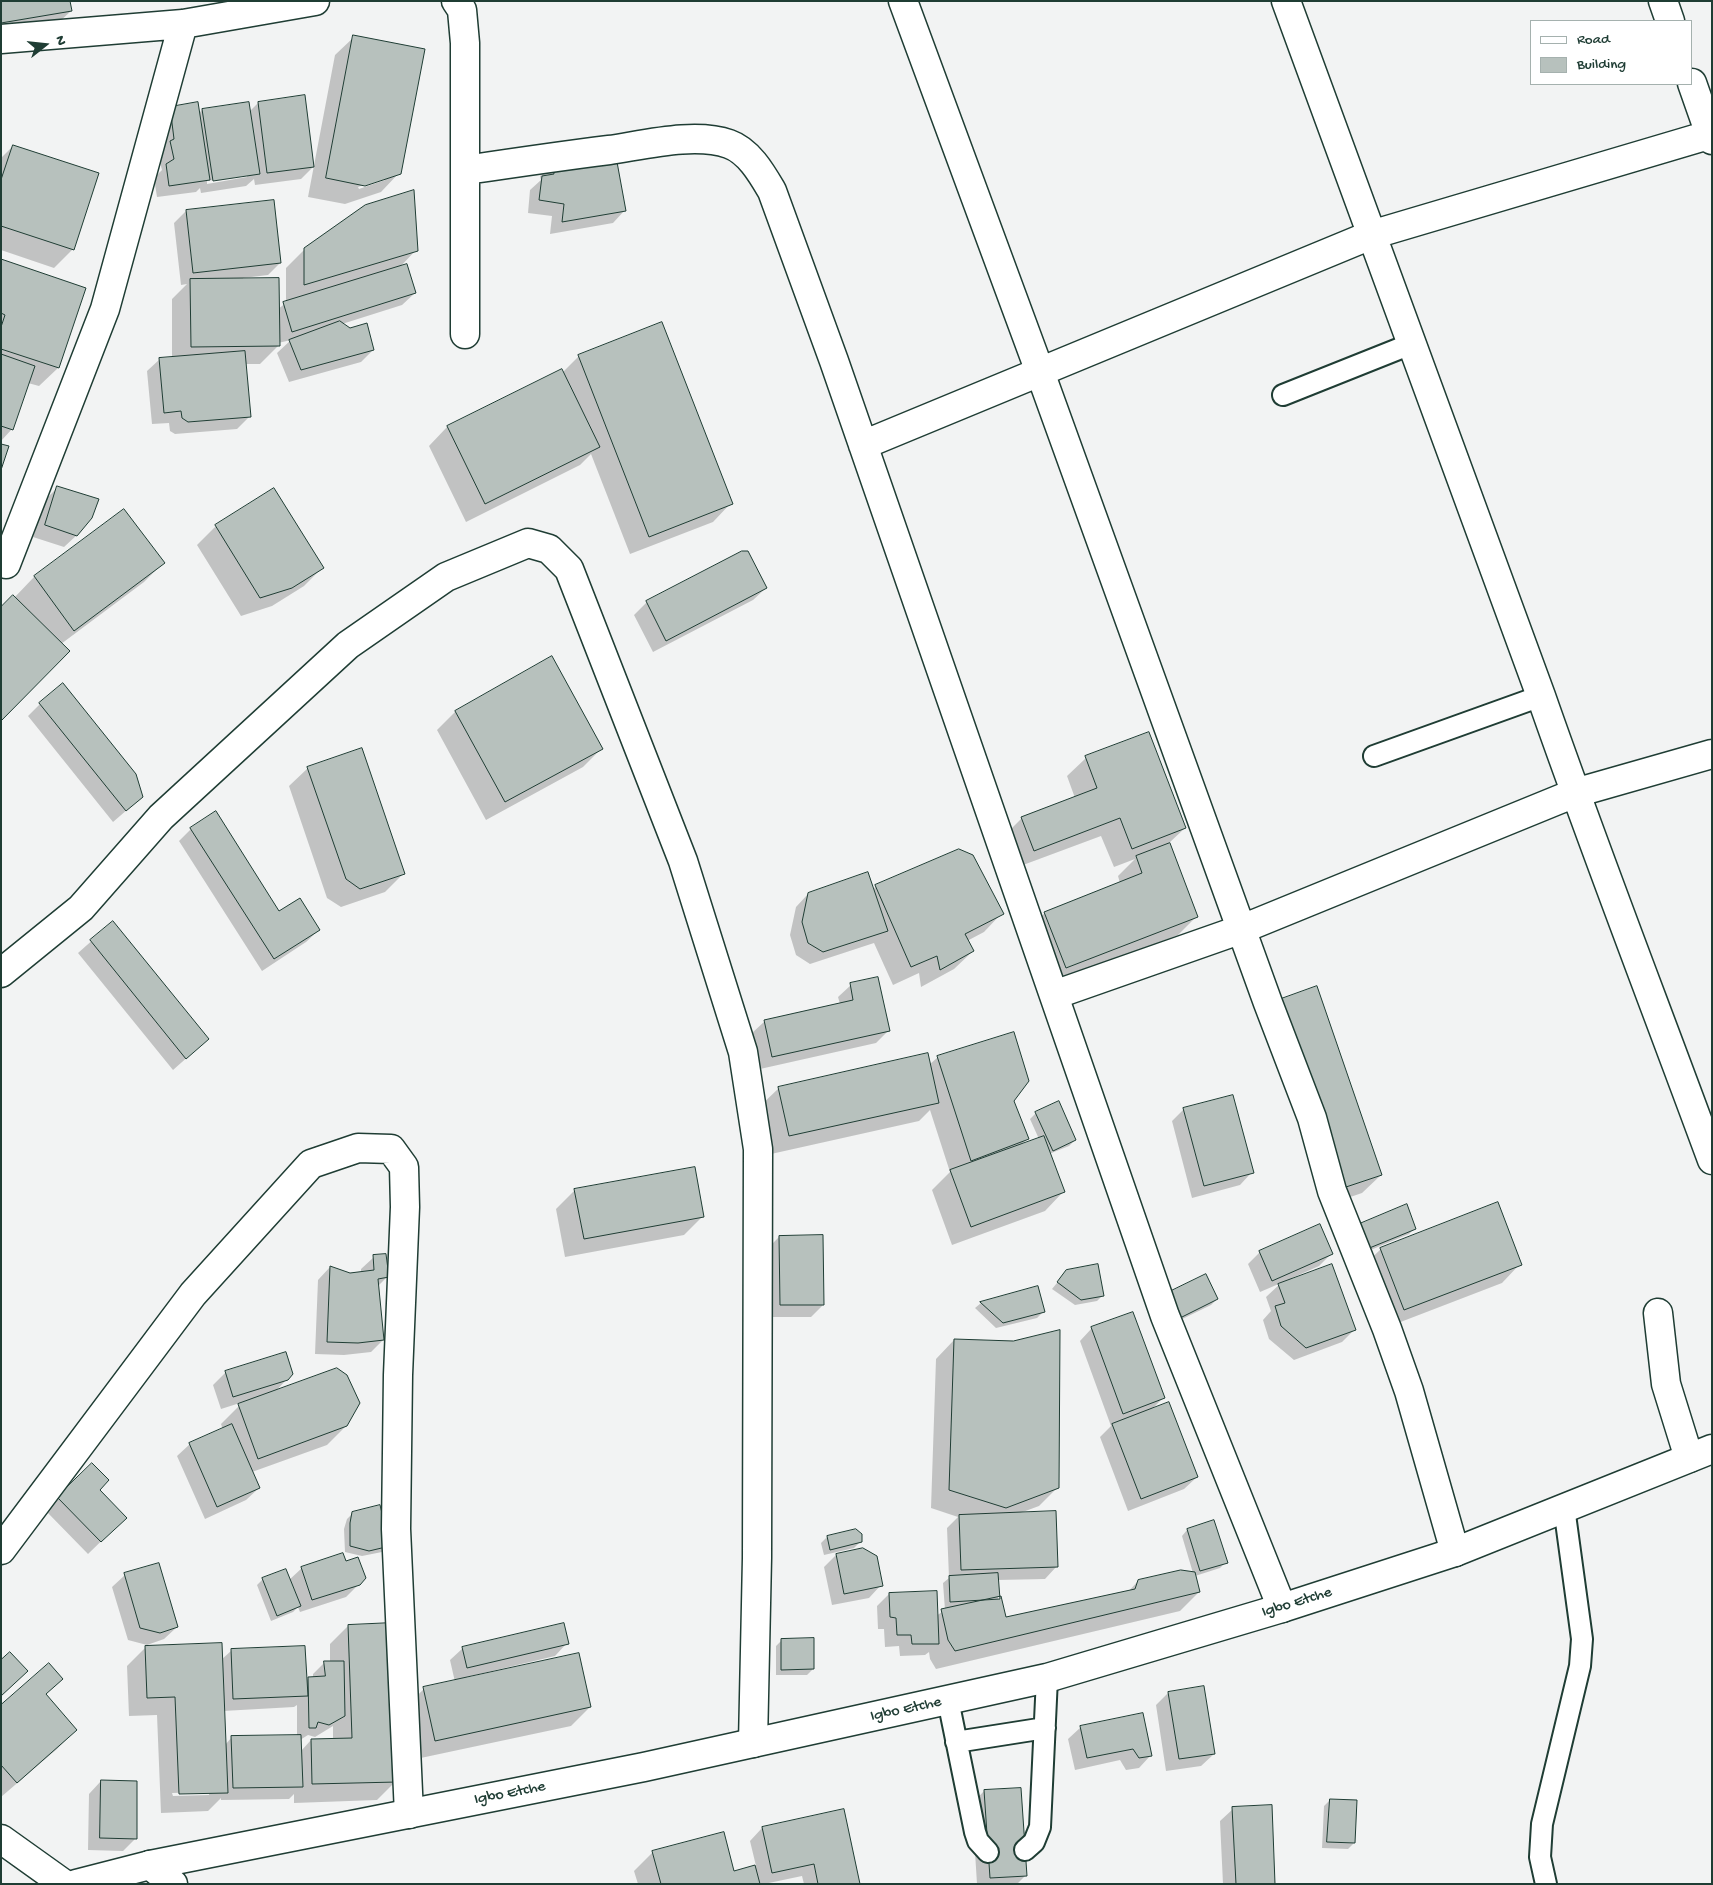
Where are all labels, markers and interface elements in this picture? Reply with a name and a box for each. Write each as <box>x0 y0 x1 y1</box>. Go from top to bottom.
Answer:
north arrow <box>20 20 70 70</box>
legend <box>1530 20 1693 85</box>
text: Road <box>1577 31 1610 49</box>
text: N <box>50 34 69 47</box>
text: Building <box>1577 56 1626 74</box>
street label: Igbo Etche <box>1260 1583 1334 1623</box>
street label: Igbo Etche <box>869 1693 943 1727</box>
street label: Igbo Etche <box>473 1778 547 1810</box>

